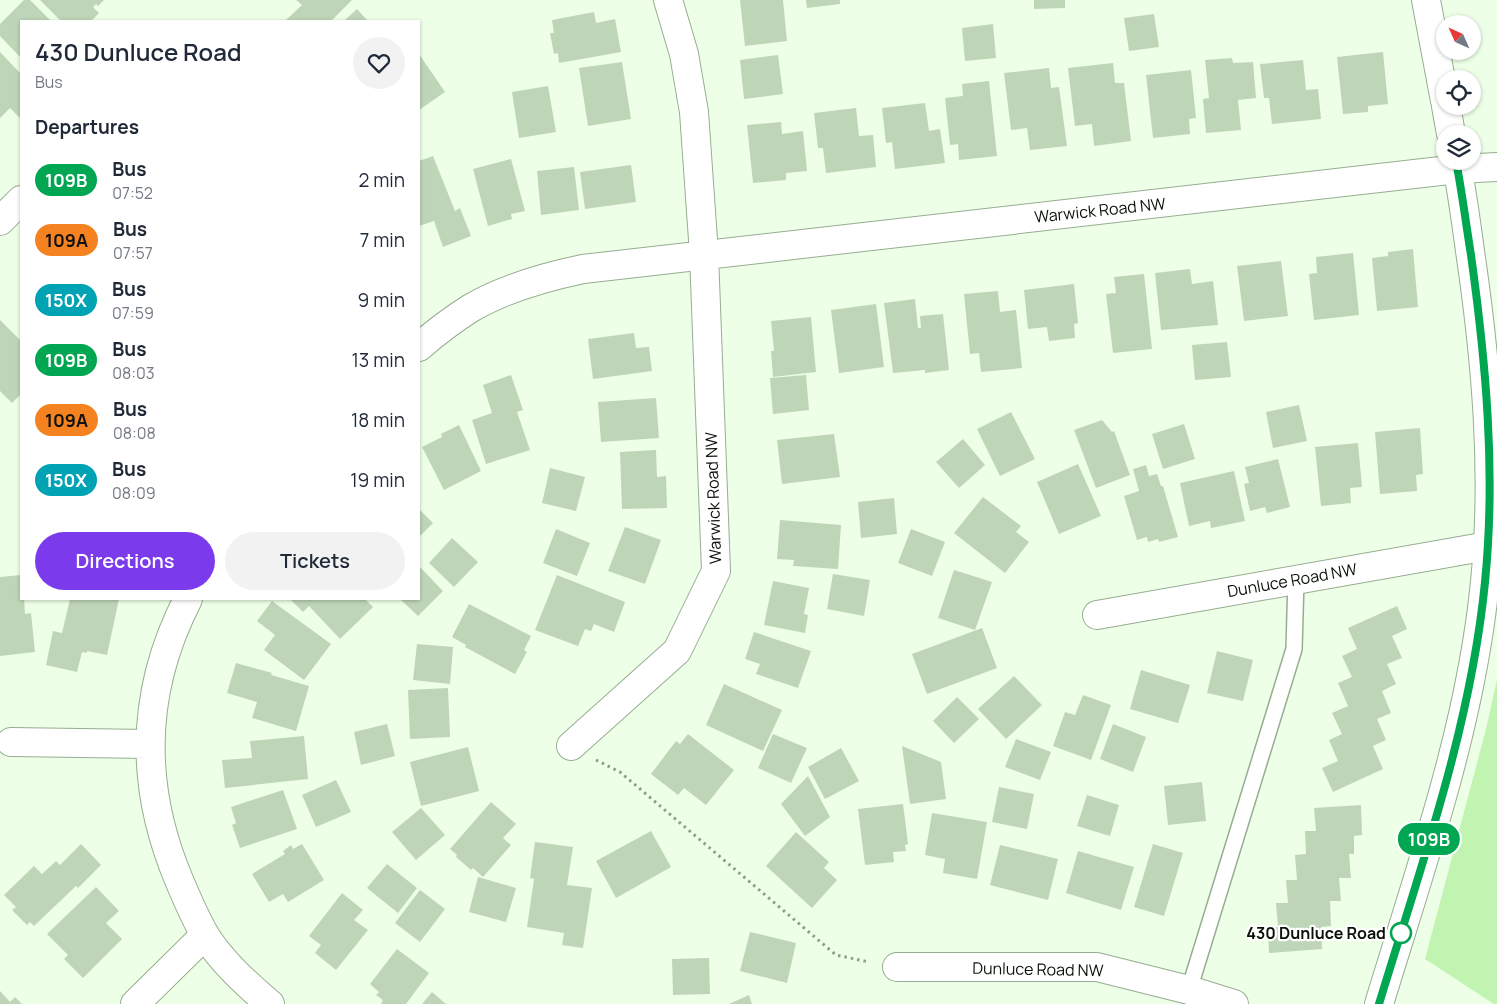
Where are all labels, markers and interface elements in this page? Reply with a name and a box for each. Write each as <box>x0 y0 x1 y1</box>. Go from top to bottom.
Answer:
north arrow <box>1436 15 1481 60</box>
map controls <box>1436 15 1481 170</box>
text: 430 Dunluce Road <box>35 35 242 68</box>
button: heart <box>353 37 405 89</box>
button: locate <box>1436 70 1481 115</box>
text: Bus <box>35 71 63 93</box>
text: Departures <box>35 114 139 140</box>
button: layers <box>1436 125 1481 170</box>
text: Bus <box>112 156 146 182</box>
text: 2 min <box>359 167 405 193</box>
text: 109B <box>45 168 87 192</box>
text: 07:52 <box>112 182 153 204</box>
street label: Warwick Road NW <box>1033 192 1167 228</box>
text: Bus <box>113 216 147 242</box>
text: 7 min <box>360 227 405 253</box>
text: 109A <box>45 228 88 252</box>
text: 07:57 <box>113 242 153 264</box>
text: Bus <box>112 276 146 302</box>
text: 9 min <box>358 287 405 313</box>
text: 150X <box>45 288 87 312</box>
text: 07:59 <box>112 302 154 324</box>
text: Bus <box>112 336 146 362</box>
text: 13 min <box>351 347 405 373</box>
text: 109B <box>45 348 87 372</box>
text: 08:03 <box>112 362 155 384</box>
text: Bus <box>113 396 147 422</box>
text: 18 min <box>351 407 405 433</box>
text: 109A <box>45 408 88 432</box>
text: 08:08 <box>113 422 156 444</box>
street label: Warwick Road NW <box>700 432 726 564</box>
text: Bus <box>112 456 146 482</box>
text: 19 min <box>350 467 405 493</box>
text: 150X <box>45 468 87 492</box>
text: 08:09 <box>112 482 156 504</box>
button: Directions <box>35 532 215 590</box>
button: Tickets <box>225 532 405 590</box>
street label: Dunluce Road NW <box>1225 558 1359 602</box>
line badge: 109B <box>1394 823 1464 855</box>
text: 109B <box>1408 827 1450 851</box>
place label: 430 Dunluce Road <box>1246 922 1386 944</box>
marker: 430 Dunluce Road <box>1390 922 1412 944</box>
street label: Dunluce Road NW <box>972 957 1104 981</box>

